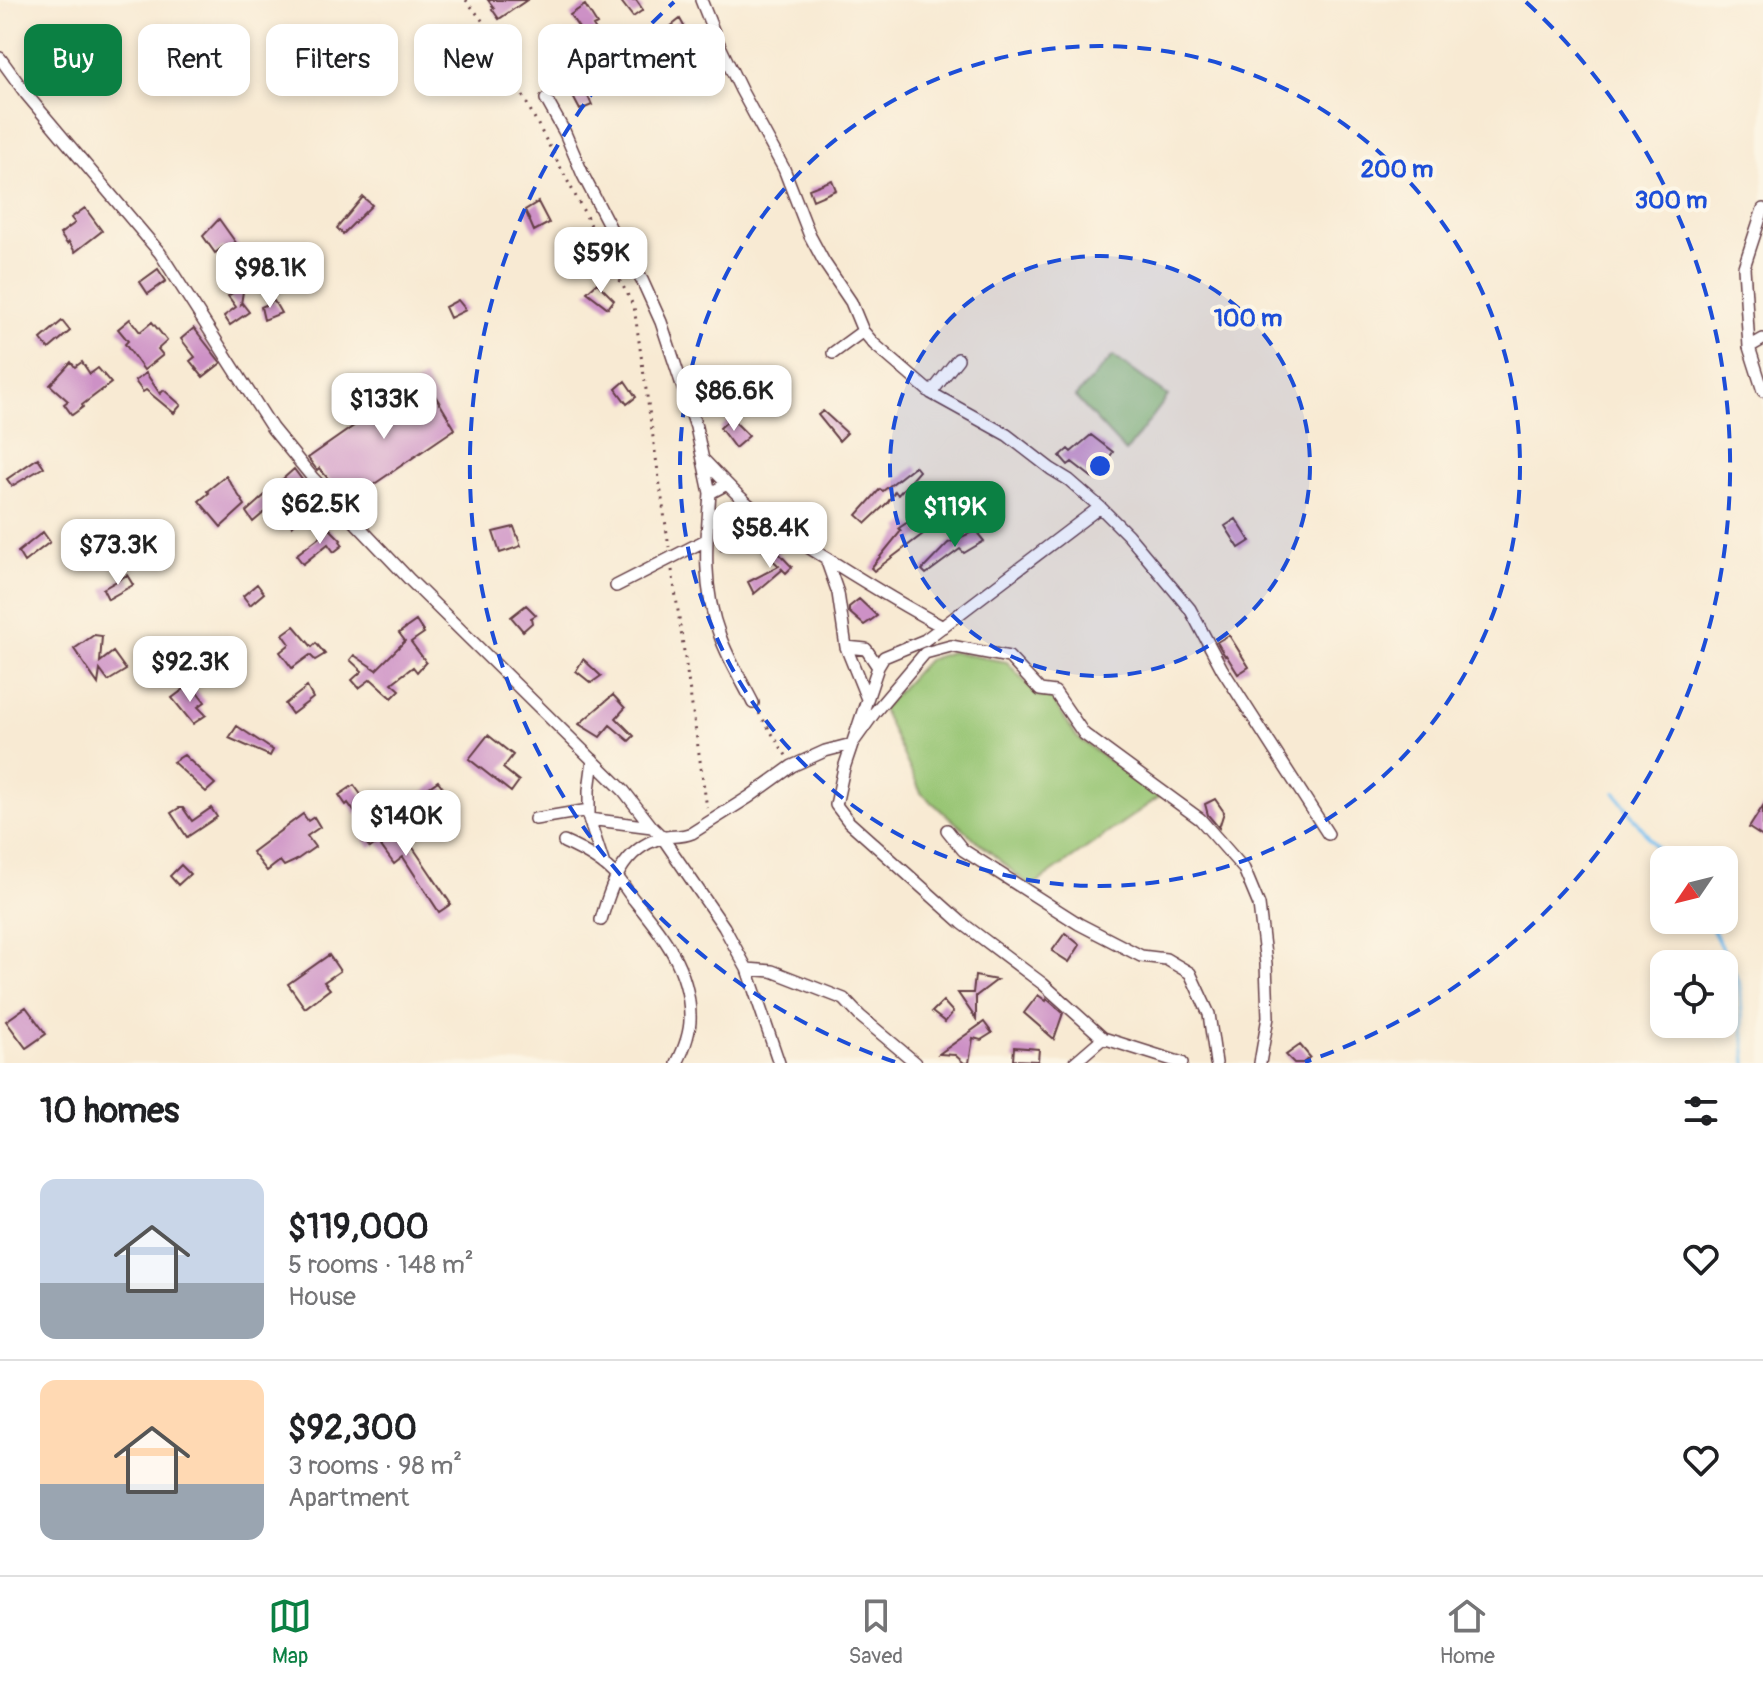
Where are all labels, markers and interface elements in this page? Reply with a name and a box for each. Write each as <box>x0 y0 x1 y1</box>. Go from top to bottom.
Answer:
chip: Buy <box>24 24 122 96</box>
chip: Rent <box>138 24 250 96</box>
chip: Filters <box>266 24 398 96</box>
chip: New <box>414 24 522 96</box>
chip: Apartment <box>538 24 725 96</box>
text: 200 m <box>1361 155 1433 184</box>
text: 300 m <box>1635 186 1707 215</box>
pin: $59K <box>554 227 648 295</box>
text: $59K <box>572 237 630 269</box>
pin: $98.1K <box>205 242 335 310</box>
text: $98.1K <box>234 252 306 284</box>
text: 100 m <box>1214 304 1282 333</box>
pin: $86.6K <box>669 365 799 433</box>
pin: $133K <box>328 373 440 441</box>
text: $86.6K <box>695 375 773 407</box>
text: $133K <box>350 383 418 415</box>
centre of rings <box>1086 452 1114 480</box>
pin: $62.5K <box>255 478 385 546</box>
pin: $119K <box>899 481 1011 549</box>
text: $62.5K <box>280 488 360 520</box>
text: $119K <box>923 491 987 523</box>
pin: $58.4K <box>705 502 835 570</box>
text: $58.4K <box>731 512 809 544</box>
pin: $73.3K <box>53 519 183 587</box>
text: $73.3K <box>79 529 157 561</box>
pin: $92.3K <box>125 636 255 704</box>
text: $92.3K <box>151 646 229 678</box>
pin: $140K <box>350 790 462 858</box>
text: $140K <box>370 800 442 832</box>
north arrow <box>1650 846 1738 934</box>
map controls <box>1650 846 1738 1038</box>
button: locate <box>1650 950 1738 1038</box>
icon: filters <box>1679 1089 1723 1133</box>
text: 10 homes <box>40 1090 179 1133</box>
text: $119,000 <box>288 1206 429 1249</box>
icon: home <box>104 1211 200 1307</box>
icon: heart <box>1679 1237 1723 1281</box>
text: 5 rooms · 148 m² <box>288 1249 474 1281</box>
text: House <box>288 1281 356 1313</box>
text: $92,300 <box>288 1407 417 1450</box>
icon: home <box>104 1412 200 1508</box>
icon: heart <box>1679 1438 1723 1482</box>
text: 3 rooms · 98 m² <box>288 1450 462 1482</box>
text: Apartment <box>288 1482 409 1514</box>
tab: Map <box>268 1594 312 1670</box>
tab: Saved <box>848 1594 903 1670</box>
tab: Home <box>1439 1594 1495 1670</box>

